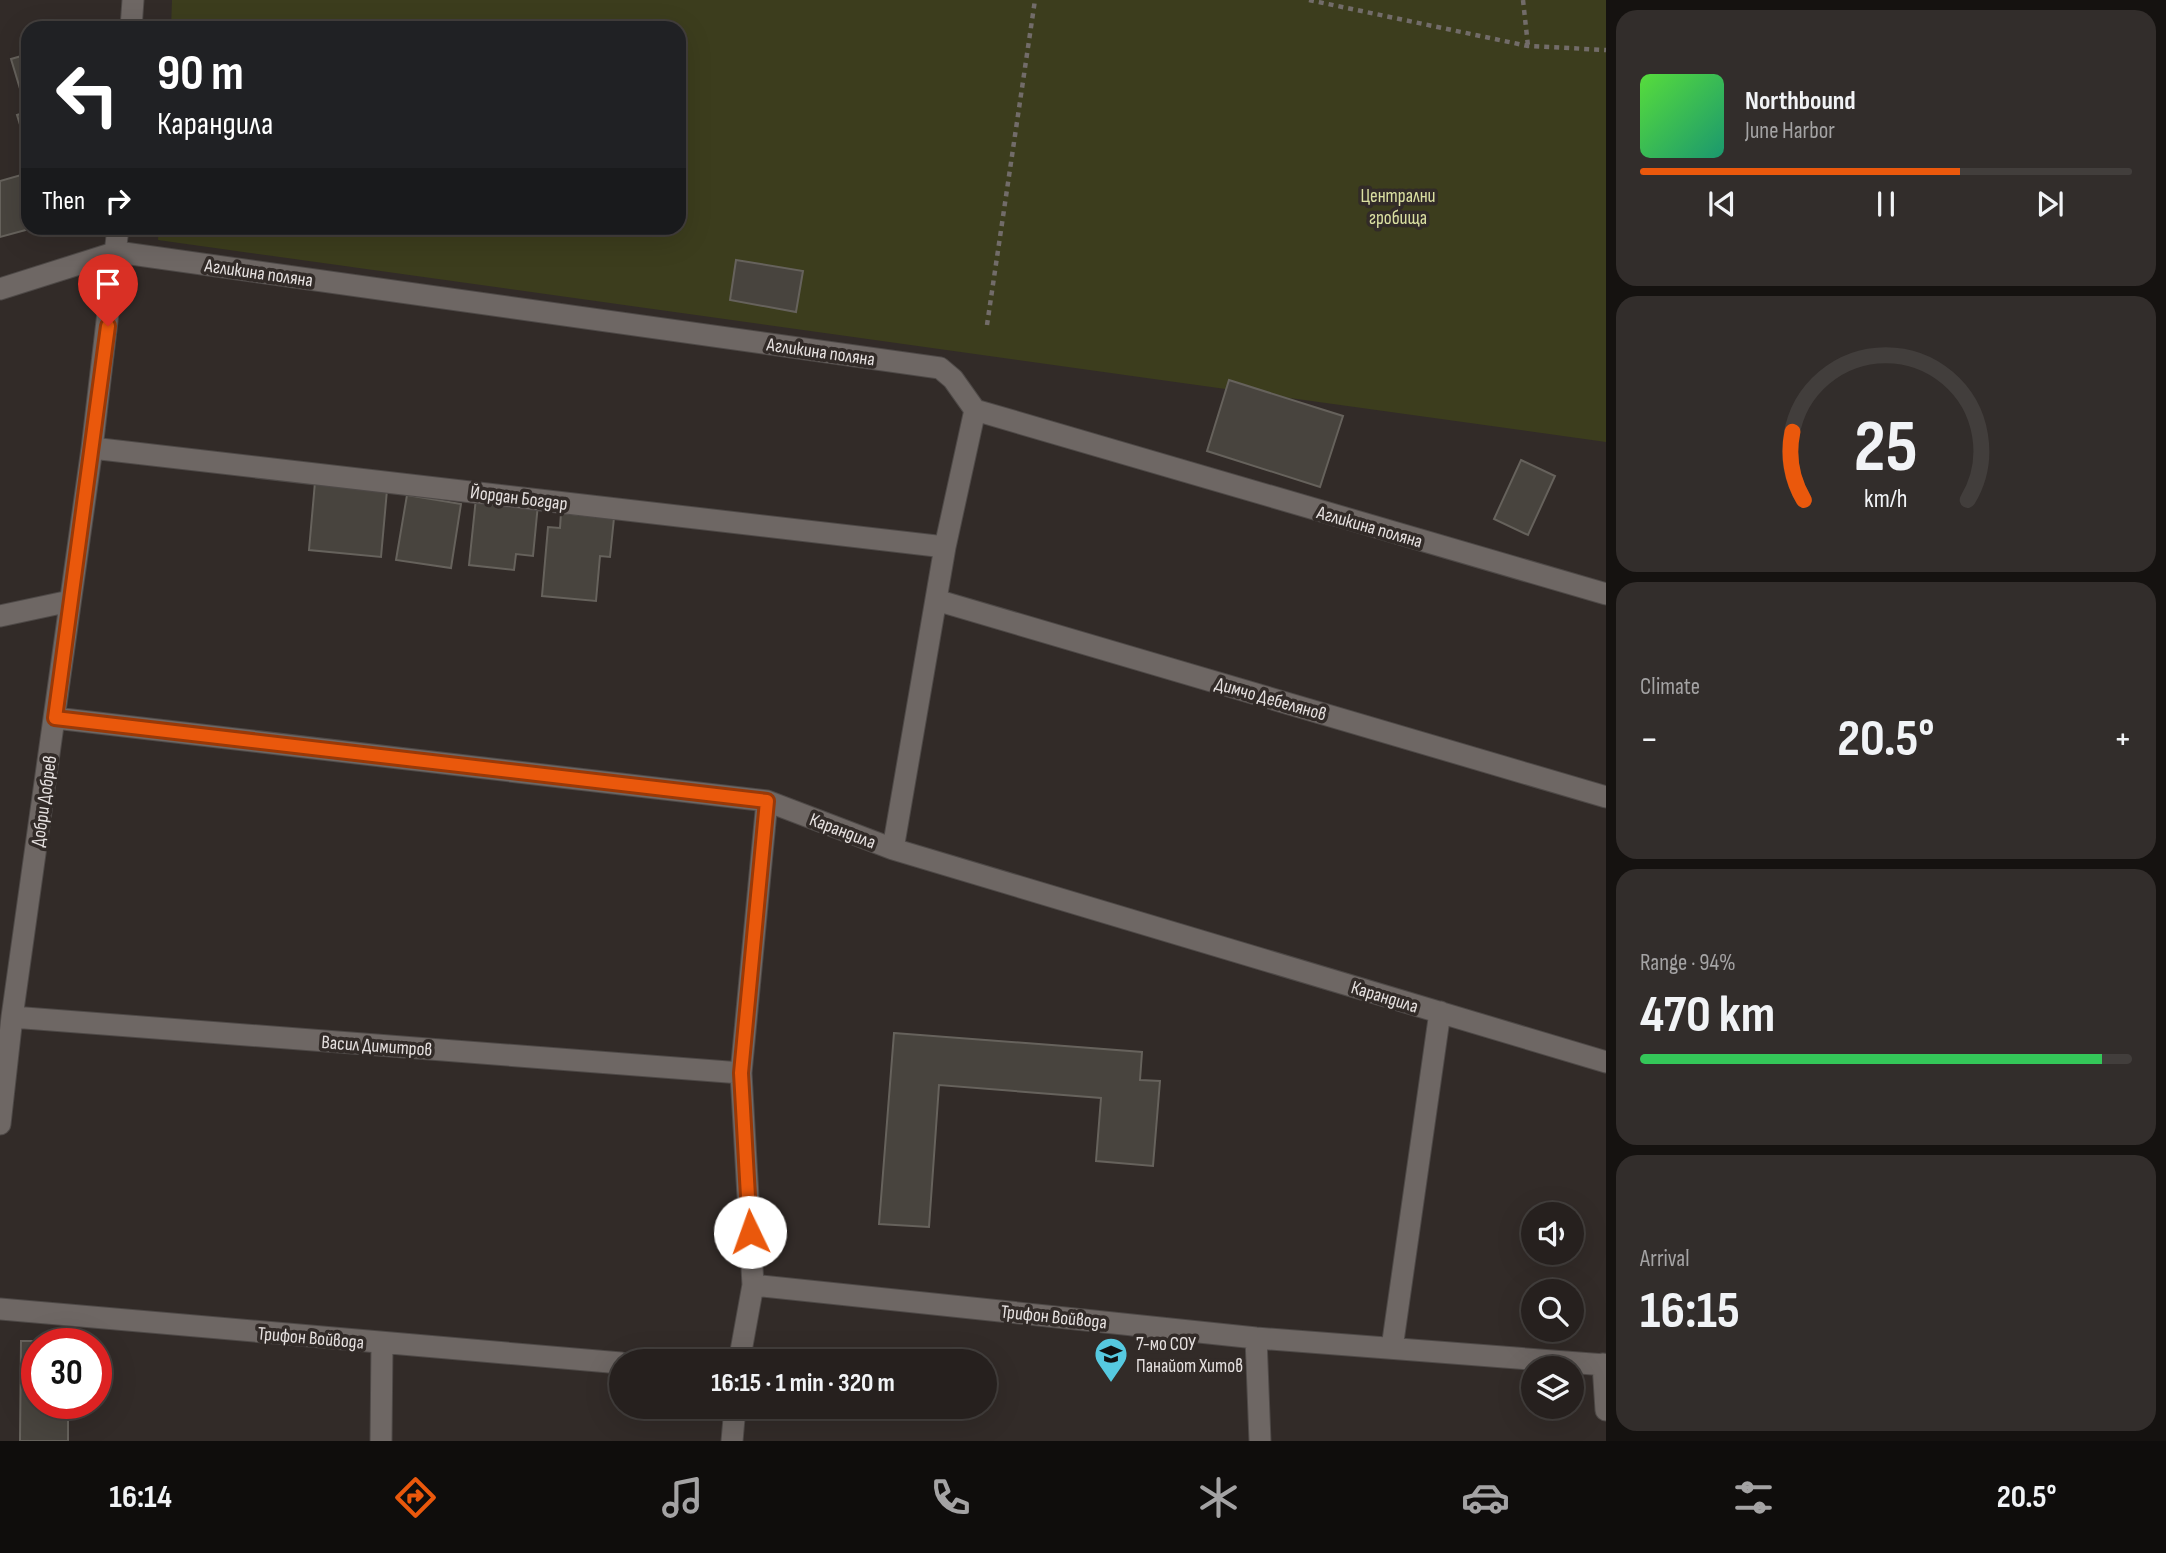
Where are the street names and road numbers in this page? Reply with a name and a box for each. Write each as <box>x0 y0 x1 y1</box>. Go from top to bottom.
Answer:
street label: Агликина поляна <box>202 254 314 292</box>
street label: Агликина поляна <box>764 333 876 371</box>
street label: Йордан Богдар <box>469 481 569 516</box>
street label: Агликина поляна <box>1313 501 1425 554</box>
street label: Димчо Дебелянов <box>1212 673 1329 726</box>
street label: Добри Добрев <box>27 754 62 848</box>
street label: Карандила <box>806 808 879 855</box>
street label: Карандила <box>1348 976 1421 1019</box>
street label: Васил Димитров <box>321 1031 433 1062</box>
street label: Трифон Войвода <box>1000 1300 1108 1334</box>
street label: Трифон Войвода <box>257 1322 365 1355</box>

